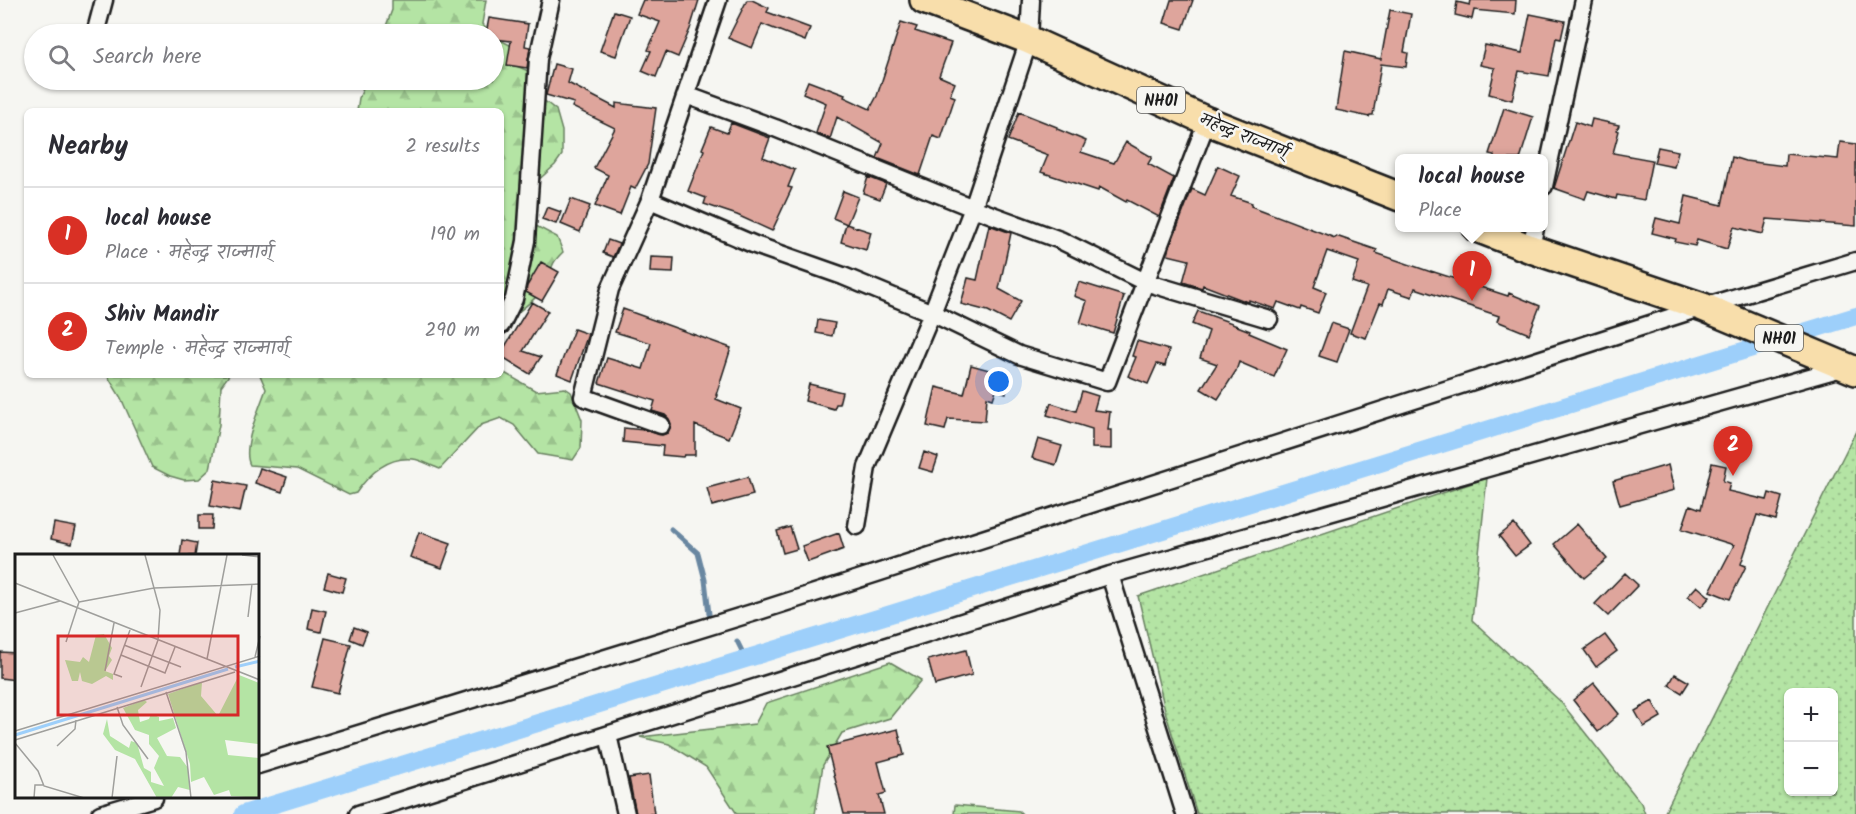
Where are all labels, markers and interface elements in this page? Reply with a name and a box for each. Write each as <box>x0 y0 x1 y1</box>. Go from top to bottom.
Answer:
search box <box>24 24 504 90</box>
text: Search here <box>93 40 201 75</box>
icon: search <box>45 41 78 74</box>
road number: NH01 <box>1137 87 1185 113</box>
street label: महेन्द्र राज्मार्ग् <box>1195 105 1295 169</box>
text: Nearby <box>48 126 128 168</box>
text: 2 results <box>405 131 480 163</box>
popup <box>1395 154 1548 232</box>
text: local house <box>1418 160 1525 195</box>
text: Place <box>1418 195 1461 227</box>
text: local house <box>105 202 211 237</box>
text: 1 <box>64 219 71 251</box>
text: 190 m <box>430 219 480 251</box>
text: Place · महेन्द्र राज्मार्ग् <box>105 237 273 269</box>
pin: 1 <box>1452 252 1492 301</box>
text: Shiv Mandir <box>105 298 219 333</box>
text: 2 <box>62 315 73 347</box>
text: 290 m <box>425 315 480 347</box>
road number: NH01 <box>1755 325 1803 351</box>
text: Temple · महेन्द्र राज्मार्ग् <box>105 333 289 365</box>
your location <box>984 367 1013 396</box>
pin: 2 <box>1714 426 1752 476</box>
inset map <box>15 554 260 799</box>
map controls <box>1784 688 1838 796</box>
button: + <box>1784 688 1838 742</box>
button: − <box>1784 742 1838 796</box>

